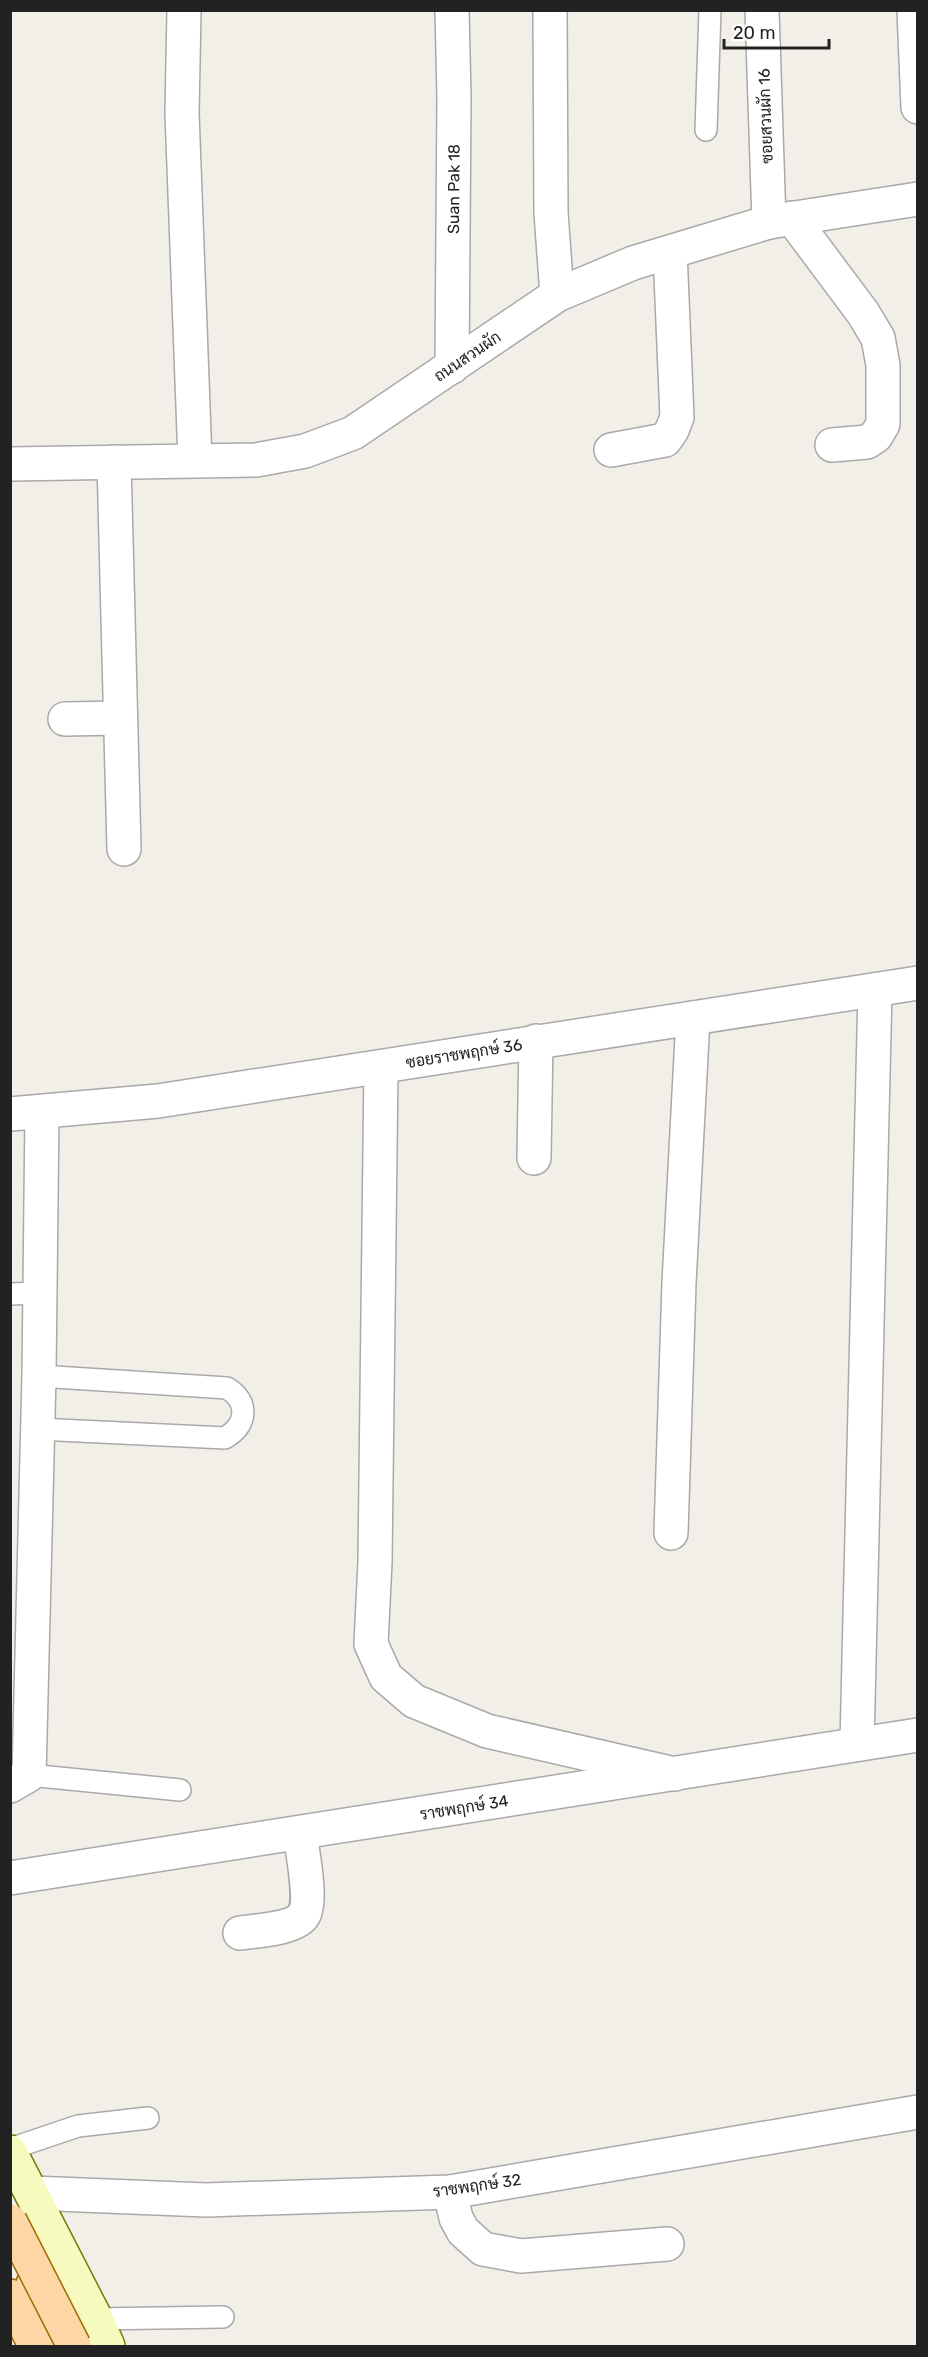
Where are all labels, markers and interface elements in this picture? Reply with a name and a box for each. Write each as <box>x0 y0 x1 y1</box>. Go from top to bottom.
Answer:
scale bar <box>724 12 829 50</box>
text: 20 m <box>733 22 775 44</box>
street label: ซอยสวนผัก 16 <box>753 68 777 164</box>
street label: Suan Pak 18 <box>444 144 464 234</box>
street label: ถนนสวนผัก <box>430 326 504 386</box>
street label: ซอยราชพฤกษ์ 36 <box>404 1032 524 1072</box>
street label: ราชพฤกษ์ 34 <box>418 1788 510 1824</box>
street label: ราชพฤกษ์ 32 <box>431 2167 522 2201</box>

